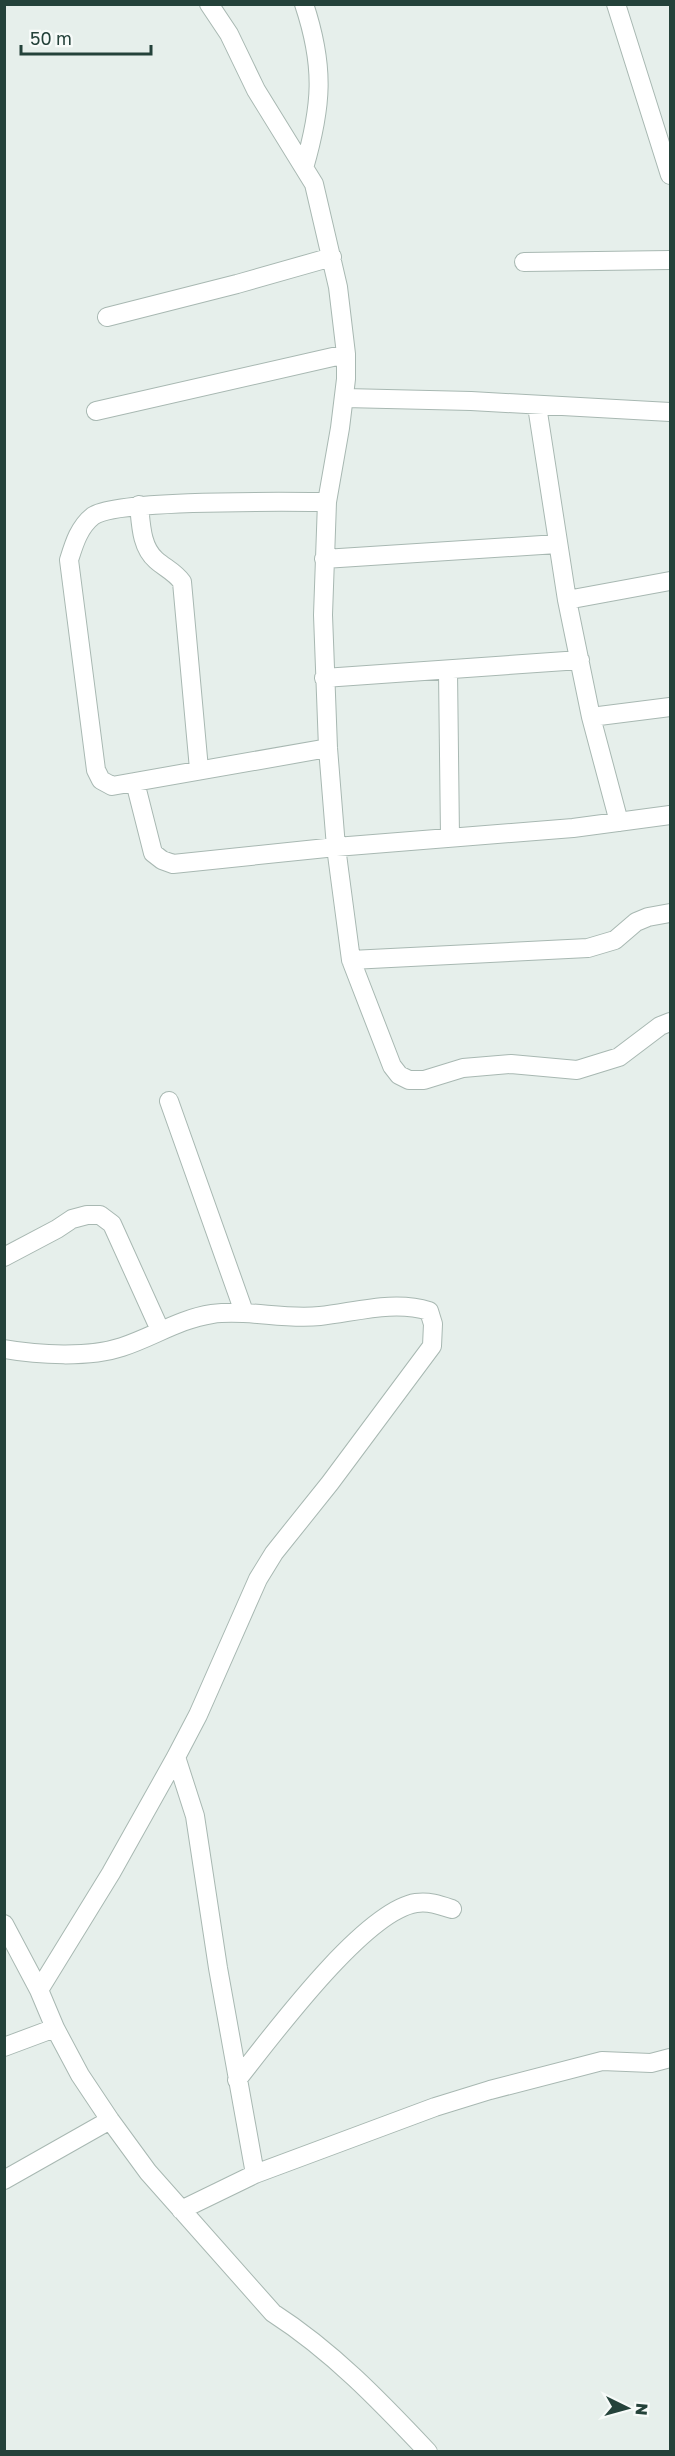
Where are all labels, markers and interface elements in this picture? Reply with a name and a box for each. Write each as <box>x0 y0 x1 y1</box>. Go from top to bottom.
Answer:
scale bar <box>21 18 152 56</box>
text: 50 m <box>30 27 72 49</box>
north arrow <box>597 2378 657 2438</box>
text: N <box>631 2402 652 2416</box>

